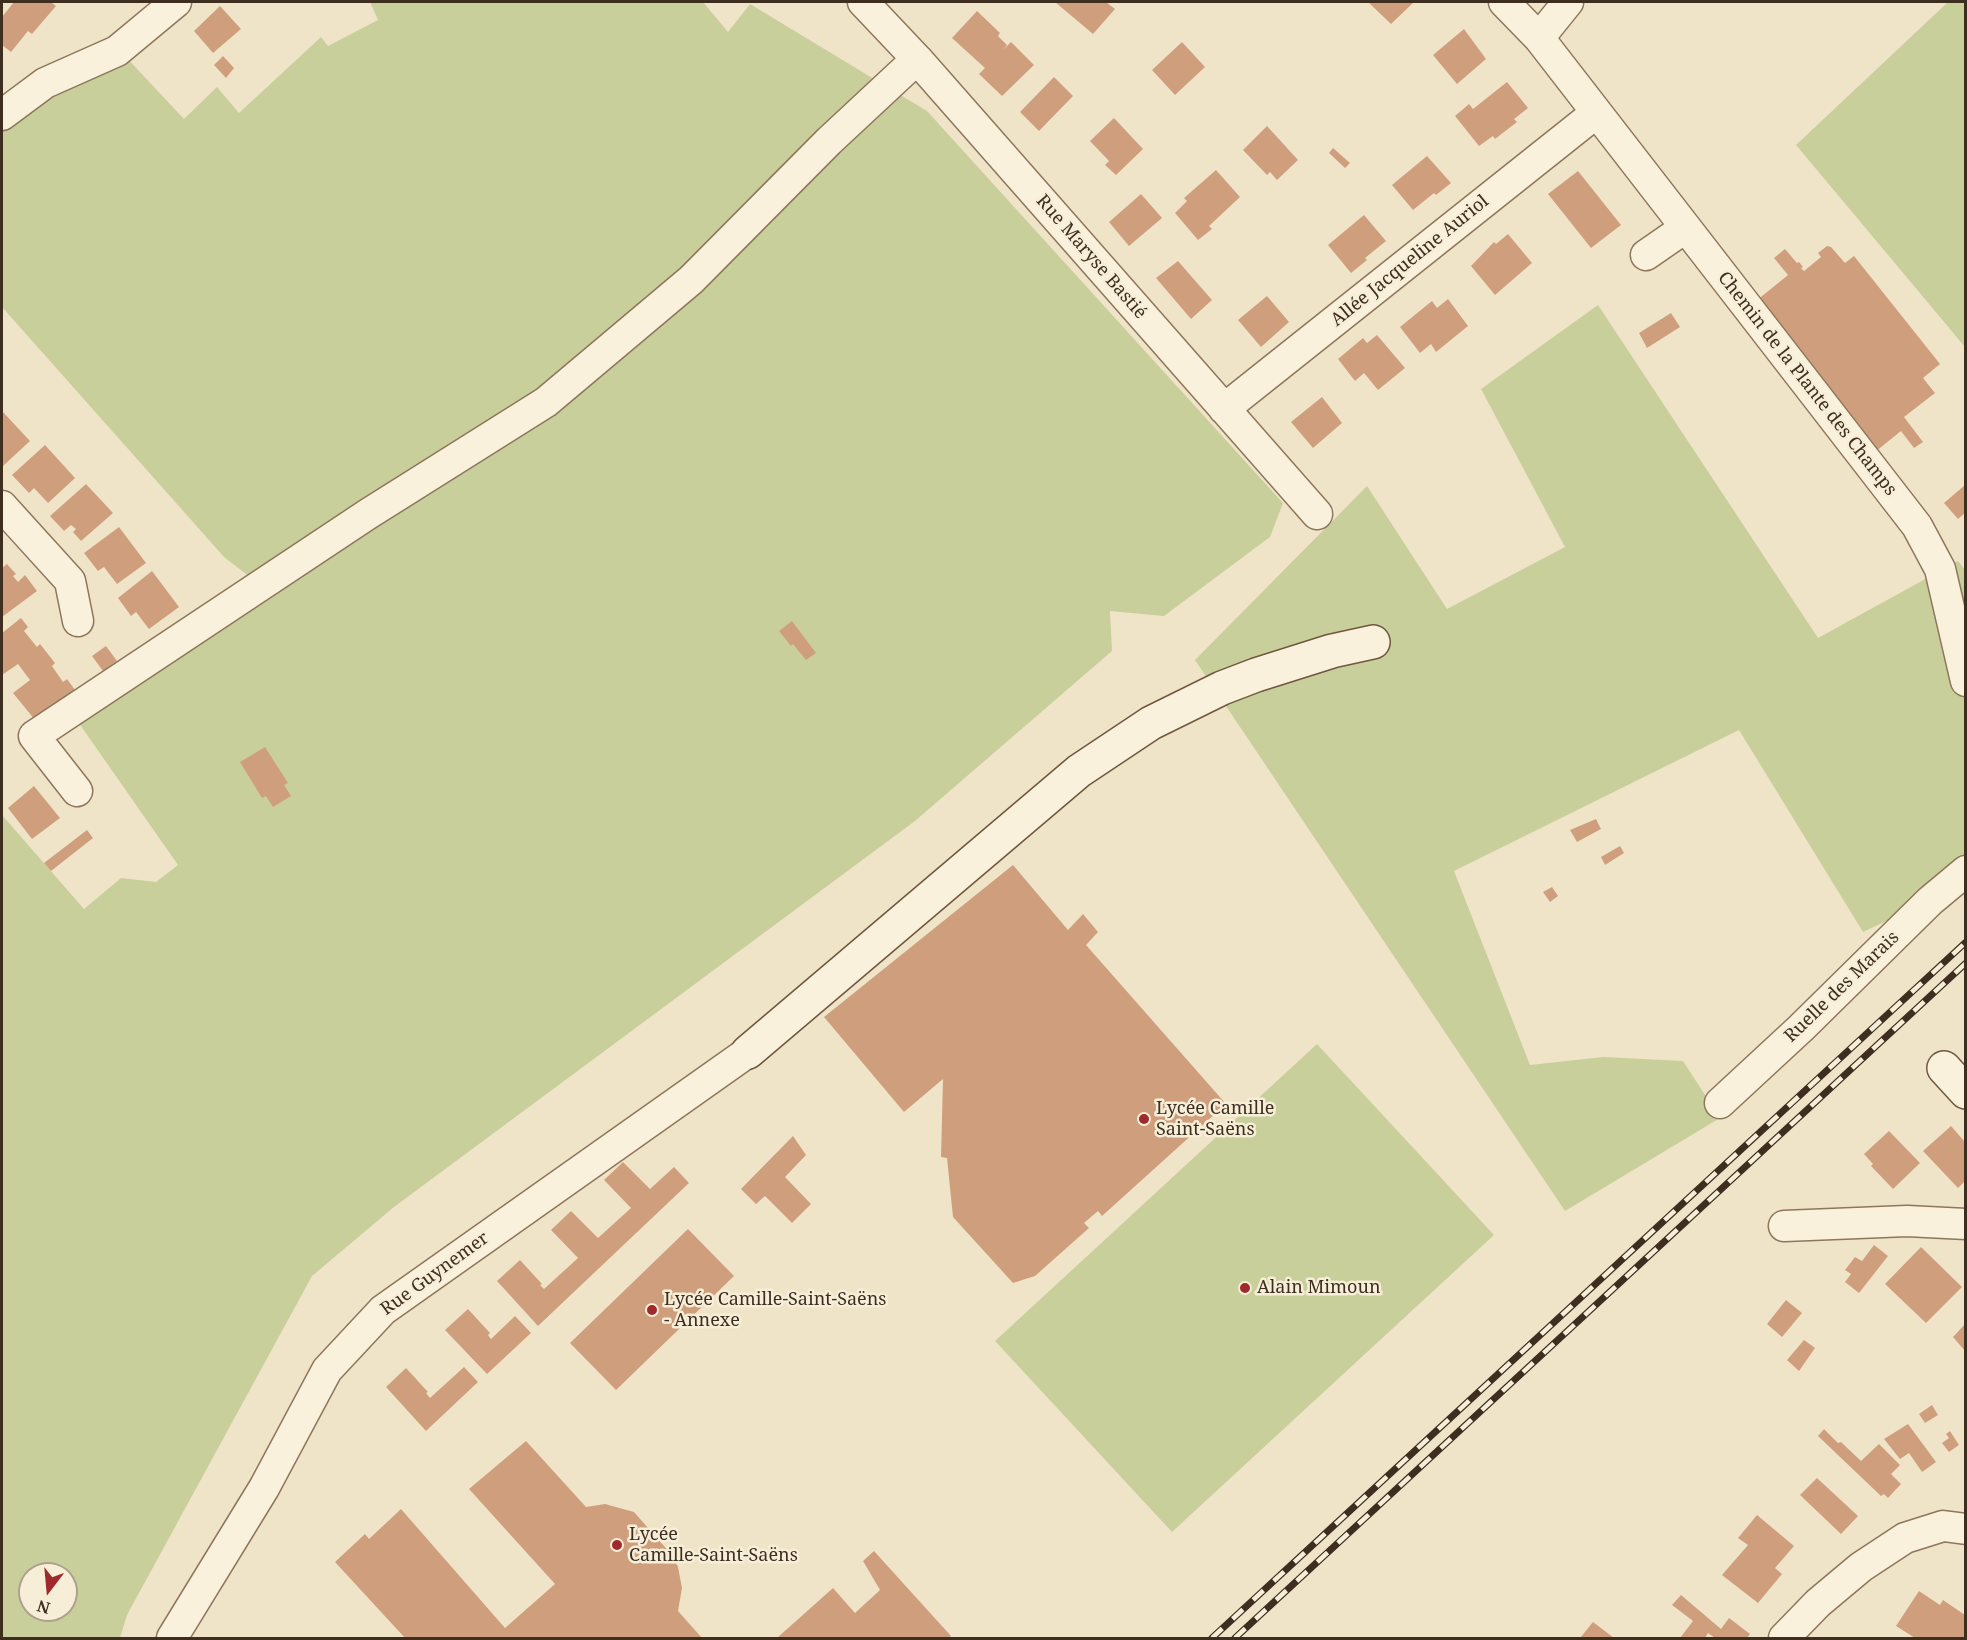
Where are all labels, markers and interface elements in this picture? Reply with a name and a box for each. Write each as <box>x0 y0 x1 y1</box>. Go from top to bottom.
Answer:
street label: Rue Maryse Bastié <box>1031 191 1151 323</box>
street label: Allée Jacqueline Auriol <box>1327 191 1493 331</box>
street label: Chemin de la Plante des Champs <box>1713 268 1901 500</box>
street label: Ruelle des Marais <box>1780 927 1904 1047</box>
place label: Lycée Camille Saint-Saëns <box>1156 1098 1274 1140</box>
marker: Lycée Camille Saint-Saëns <box>1137 1112 1151 1126</box>
street label: Rue Guynemer <box>377 1228 493 1320</box>
place label: Alain Mimoun <box>1257 1277 1381 1299</box>
marker: Alain Mimoun <box>1238 1281 1252 1295</box>
place label: Lycée Camille-Saint-Saëns - Annexe <box>664 1289 886 1332</box>
marker: Lycée Camille-Saint-Saëns - Annexe <box>645 1303 659 1317</box>
place label: Lycée Camille-Saint-Saëns <box>629 1524 798 1567</box>
marker: Lycée Camille-Saint-Saëns <box>610 1538 624 1552</box>
north arrow <box>18 1562 78 1622</box>
text: N <box>35 1595 53 1620</box>

